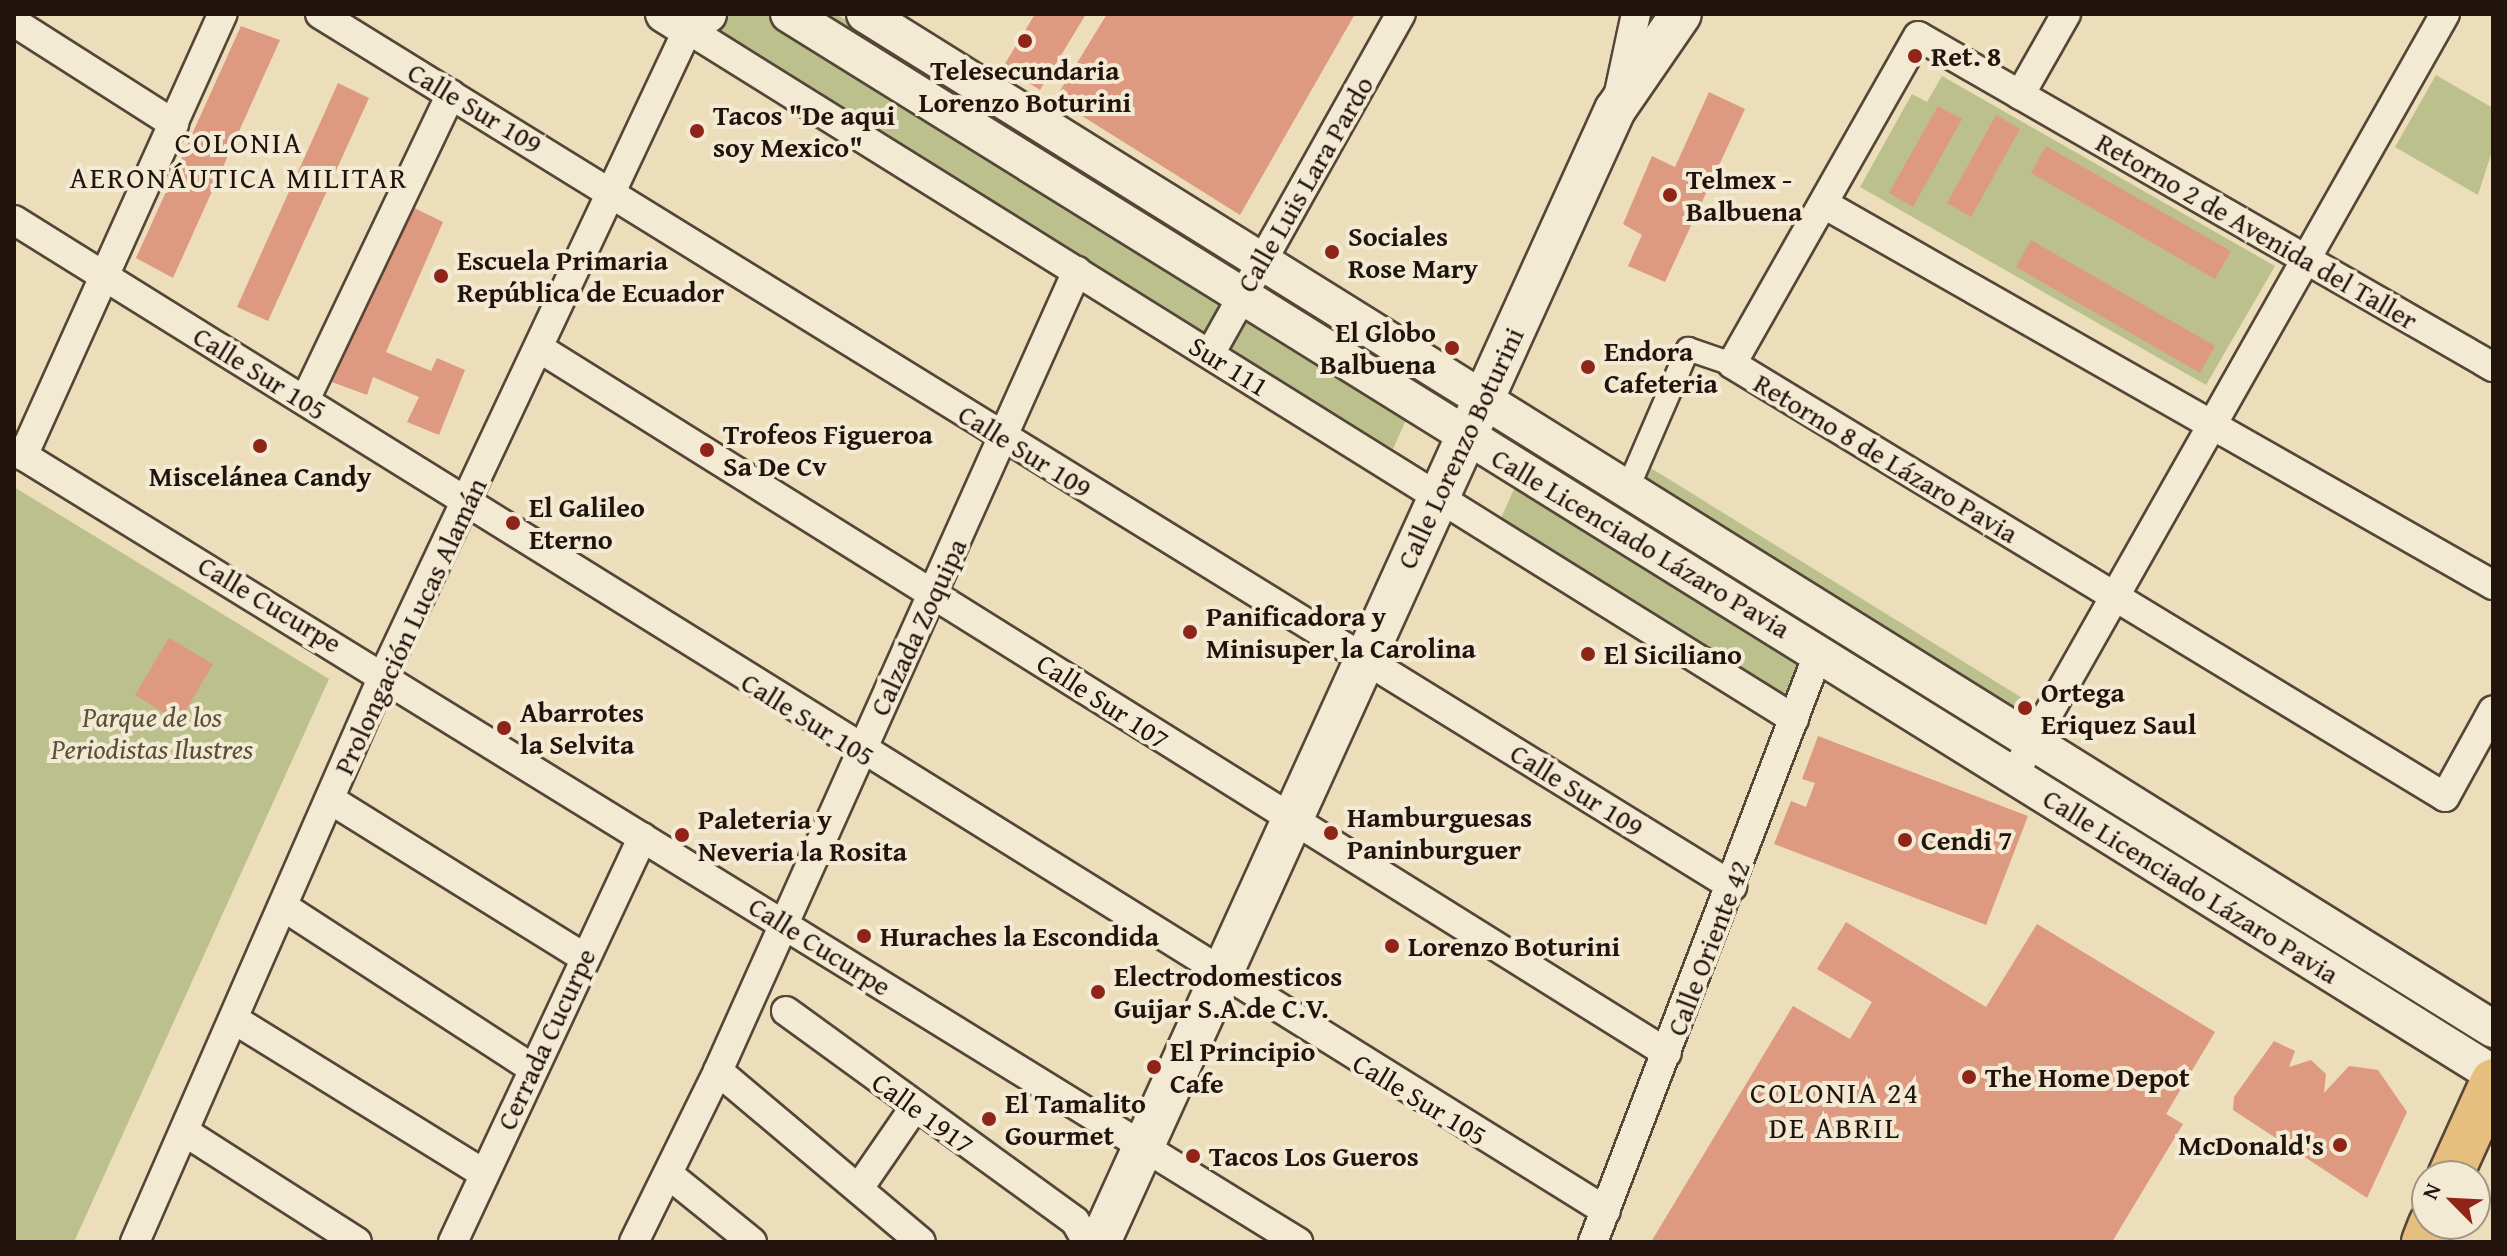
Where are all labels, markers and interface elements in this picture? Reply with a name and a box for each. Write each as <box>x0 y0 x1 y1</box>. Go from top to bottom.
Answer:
marker: Telesecundaria Lorenzo Boturini <box>1016 32 1034 50</box>
place label: Ret. 8 <box>1931 39 2001 73</box>
marker: Ret. 8 <box>1906 47 1924 65</box>
place label: Telesecundaria Lorenzo Boturini <box>919 53 1131 119</box>
street label: Calle Sur 109 <box>402 55 548 161</box>
street label: Calle Luis Lara Pardo <box>1230 70 1380 298</box>
place label: Tacos "De aqui soy Mexico" <box>713 98 895 164</box>
marker: Tacos "De aqui soy Mexico" <box>688 122 706 140</box>
district label: COLONIA AERONÁUTICA MILITAR <box>70 124 408 194</box>
street label: Retorno 2 de Avenida del Taller <box>2090 125 2424 337</box>
place label: Telmex - Balbuena <box>1686 162 1802 228</box>
marker: Telmex - Balbuena <box>1661 186 1679 204</box>
place label: Sociales Rose Mary <box>1348 219 1478 285</box>
place label: Escuela Primaria República de Ecuador <box>457 243 724 309</box>
marker: Sociales Rose Mary <box>1323 243 1341 261</box>
marker: Escuela Primaria República de Ecuador <box>432 267 450 285</box>
place label: El Globo Balbuena <box>1320 315 1436 381</box>
street label: Calle Sur 105 <box>187 319 333 427</box>
street label: Calle Lorenzo Boturini <box>1389 322 1531 574</box>
street label: Sur 111 <box>1183 329 1275 403</box>
place label: Endora Cafeteria <box>1604 334 1718 400</box>
marker: El Globo Balbuena <box>1443 339 1461 357</box>
marker: Endora Cafeteria <box>1579 358 1597 376</box>
street label: Retorno 8 de Lázaro Pavia <box>1748 366 2024 550</box>
street label: Calle Sur 109 <box>952 397 1098 505</box>
place label: Trofeos Figueroa Sa De Cv <box>723 417 933 483</box>
marker: Miscelánea Candy <box>251 437 269 455</box>
marker: Trofeos Figueroa Sa De Cv <box>698 441 716 459</box>
street label: Calle Licenciado Lázaro Pavia <box>1486 441 1796 645</box>
place label: Miscelánea Candy <box>149 459 371 493</box>
street label: Prolongación Lucas Alamán <box>326 472 494 780</box>
place label: El Galileo Eterno <box>529 490 645 556</box>
marker: El Galileo Eterno <box>504 514 522 532</box>
street label: Calzada Zoquipa <box>862 533 974 721</box>
street label: Calle Cucurpe <box>192 548 348 660</box>
place label: Panificadora y Minisuper la Carolina <box>1206 599 1476 665</box>
marker: Panificadora y Minisuper la Carolina <box>1181 623 1199 641</box>
place label: El Siciliano <box>1604 637 1742 671</box>
marker: El Siciliano <box>1579 645 1597 663</box>
street label: Calle Sur 107 <box>1031 646 1175 756</box>
street label: Calle Sur 105 <box>735 665 881 773</box>
place label: Ortega Eriquez Saul <box>2041 675 2196 741</box>
place label: Abarrotes la Selvita <box>520 695 644 761</box>
marker: Ortega Eriquez Saul <box>2016 699 2034 717</box>
park label: Parque de los Periodistas Ilustres <box>51 700 253 766</box>
marker: Abarrotes la Selvita <box>495 719 513 737</box>
street label: Calle Sur 109 <box>1504 736 1650 844</box>
street label: Calle Licenciado Lázaro Pavia <box>2037 781 2345 991</box>
place label: Hamburguesas Paninburguer <box>1347 800 1532 866</box>
place label: Paleteria y Neveria la Rosita <box>698 802 907 868</box>
place label: Cendi 7 <box>1921 823 2013 857</box>
marker: Hamburguesas Paninburguer <box>1322 824 1340 842</box>
marker: Paleteria y Neveria la Rosita <box>673 826 691 844</box>
marker: Cendi 7 <box>1896 831 1914 849</box>
street label: Calle Oriente 42 <box>1659 856 1757 1040</box>
street label: Calle Cucurpe <box>743 889 897 1003</box>
place label: Huraches la Escondida <box>880 919 1159 953</box>
marker: Huraches la Escondida <box>855 927 873 945</box>
place label: Lorenzo Boturini <box>1408 929 1620 963</box>
marker: Lorenzo Boturini <box>1383 937 1401 955</box>
street label: Cerrada Cucurpe <box>489 943 603 1135</box>
place label: Electrodomesticos Guijar S.A.de C.V. <box>1114 959 1342 1025</box>
marker: Electrodomesticos Guijar S.A.de C.V. <box>1089 983 1107 1001</box>
place label: El Principio Cafe <box>1170 1034 1315 1100</box>
street label: Calle Sur 105 <box>1347 1046 1493 1152</box>
marker: El Principio Cafe <box>1145 1058 1163 1076</box>
place label: The Home Depot <box>1985 1060 2190 1094</box>
street label: Calle 1917 <box>866 1065 980 1161</box>
marker: The Home Depot <box>1960 1068 1978 1086</box>
district label: COLONIA 24 DE ABRIL <box>1750 1074 1920 1144</box>
place label: El Tamalito Gourmet <box>1005 1086 1146 1152</box>
marker: El Tamalito Gourmet <box>980 1110 998 1128</box>
place label: McDonald's <box>2178 1128 2324 1162</box>
marker: McDonald's <box>2331 1136 2349 1154</box>
place label: Tacos Los Gueros <box>1209 1139 1419 1173</box>
marker: Tacos Los Gueros <box>1184 1147 1202 1165</box>
north arrow <box>2411 1160 2491 1240</box>
text: N <box>2413 1178 2449 1204</box>

